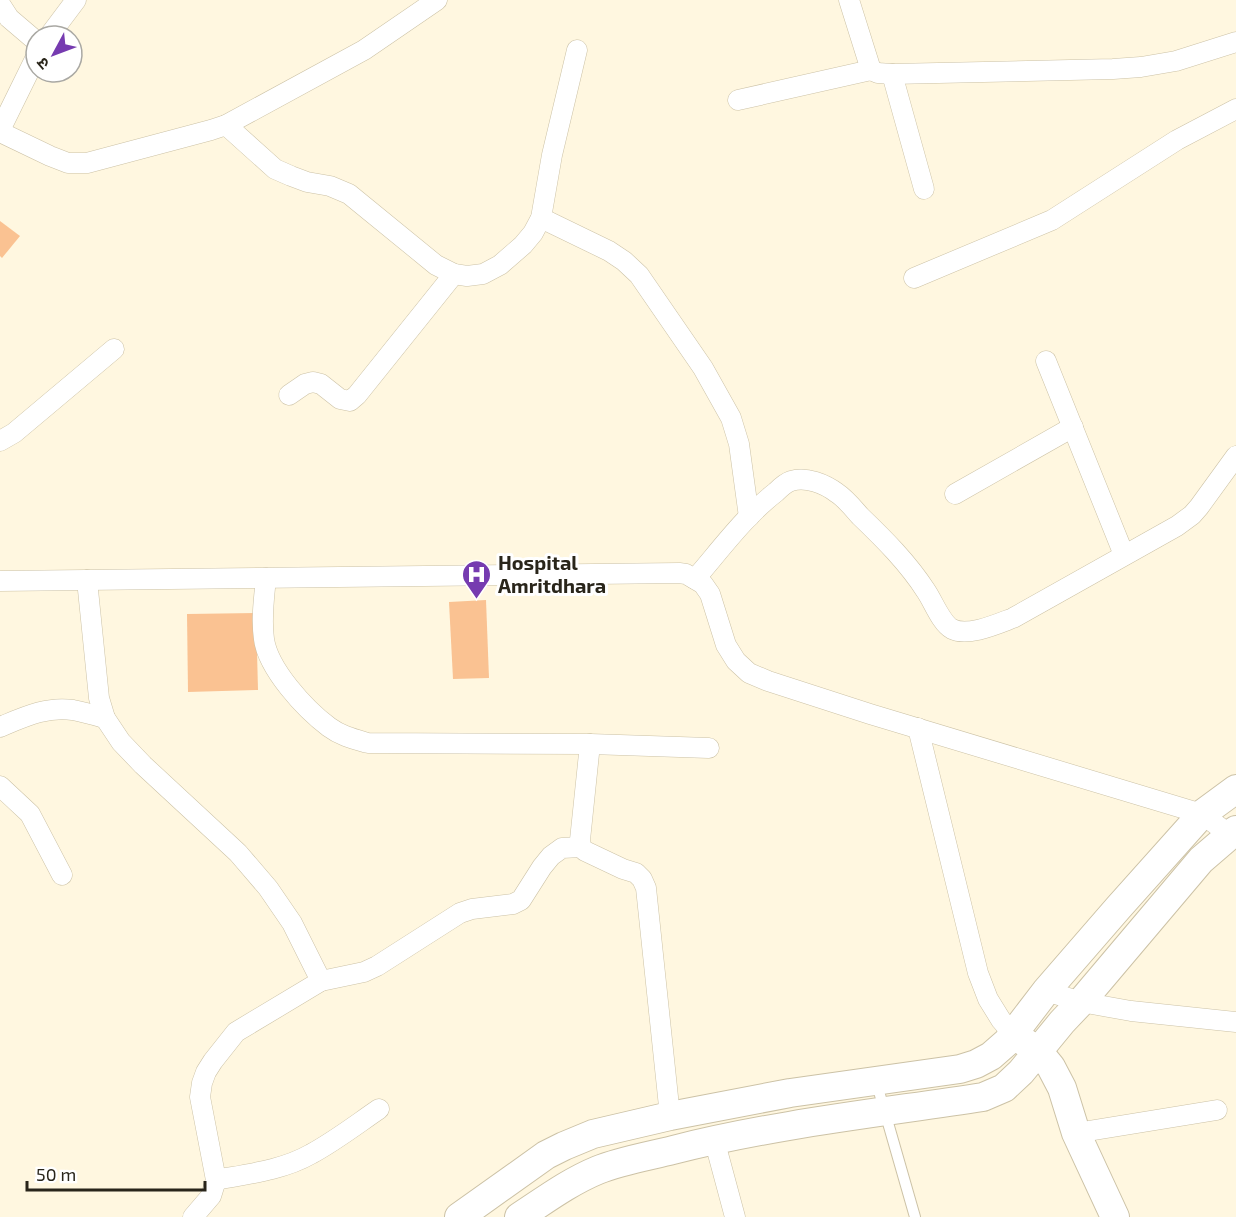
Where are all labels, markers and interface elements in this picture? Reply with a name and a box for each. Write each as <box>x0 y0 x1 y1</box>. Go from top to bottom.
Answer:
north arrow <box>24 24 84 84</box>
text: उ <box>32 54 53 74</box>
place label: Hospital Amritdhara <box>498 550 606 597</box>
hospital icon: Hospital Amritdhara <box>461 558 493 600</box>
scale bar <box>27 1154 206 1192</box>
text: 50 m <box>36 1163 76 1185</box>

